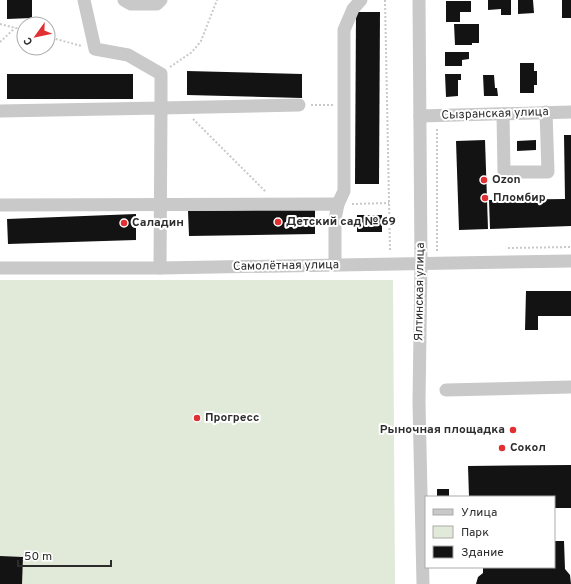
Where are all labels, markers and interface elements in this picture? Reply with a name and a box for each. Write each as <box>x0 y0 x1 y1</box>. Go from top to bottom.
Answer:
north arrow <box>16 16 56 56</box>
text: С <box>21 34 36 48</box>
street label: Сызранская улица <box>441 104 549 124</box>
place label: Ozon <box>492 172 521 188</box>
marker: Ozon <box>479 175 489 185</box>
place label: Пломбир <box>493 190 546 206</box>
marker: Пломбир <box>480 193 490 203</box>
place label: Детский сад № 69 <box>286 214 396 230</box>
place label: Саладин <box>132 215 184 231</box>
marker: Детский сад № 69 <box>273 217 283 227</box>
marker: Саладин <box>119 218 129 228</box>
street label: Ялтинская улица <box>411 242 429 342</box>
street label: Самолётная улица <box>233 257 339 275</box>
place label: Прогресс <box>205 410 260 426</box>
marker: Прогресс <box>192 413 202 423</box>
place label: Рыночная площадка <box>380 422 505 438</box>
marker: Рыночная площадка <box>508 425 518 435</box>
place label: Сокол <box>510 440 546 456</box>
marker: Сокол <box>497 443 507 453</box>
legend <box>425 496 555 568</box>
text: Улица <box>461 505 497 521</box>
text: Парк <box>461 525 489 541</box>
scale bar <box>18 542 111 568</box>
text: Здание <box>461 545 504 561</box>
text: 50 m <box>24 549 52 565</box>

